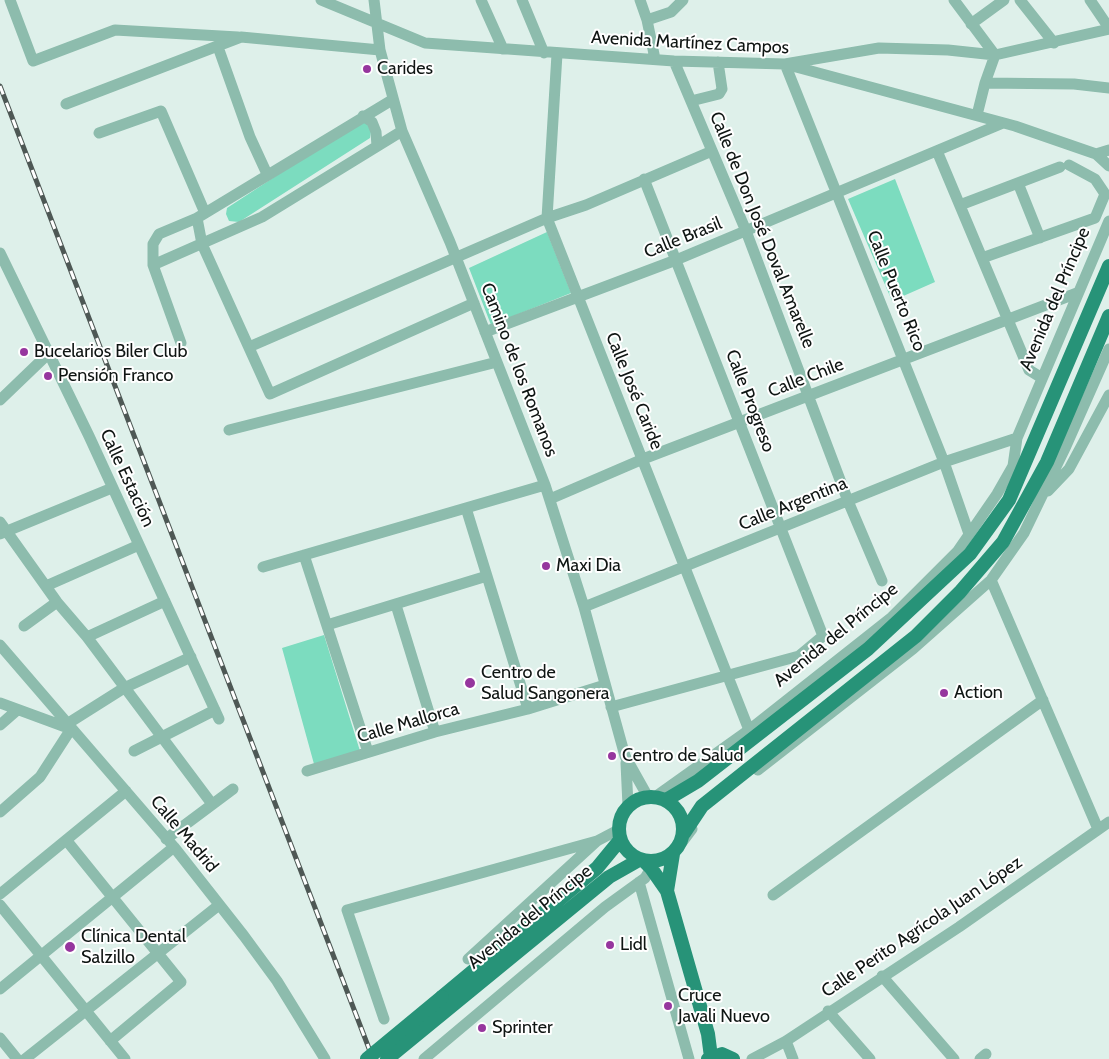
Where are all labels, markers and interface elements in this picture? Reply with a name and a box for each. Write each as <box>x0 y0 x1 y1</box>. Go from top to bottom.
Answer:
street label: Avenida Martínez Campos <box>590 27 790 59</box>
place label: Carides <box>377 58 433 80</box>
marker: Carides <box>361 63 373 75</box>
street label: Calle de Don José Doval Amarelle <box>705 109 819 351</box>
street label: Calle Brasil <box>641 213 725 263</box>
street label: Avenida del Príncipe <box>1015 224 1095 374</box>
street label: Calle Puerto Rico <box>862 227 930 355</box>
street label: Camino de los Romanos <box>476 280 562 460</box>
street label: Calle José Caride <box>601 329 667 453</box>
place label: Bucelarios Biler Club <box>34 341 187 363</box>
marker: Bucelarios Biler Club <box>18 346 30 358</box>
street label: Calle Progreso <box>721 347 779 455</box>
street label: Calle Chile <box>765 354 847 402</box>
place label: Pensión Franco <box>58 365 173 387</box>
marker: Pensión Franco <box>42 370 54 382</box>
street label: Calle Estación <box>95 426 159 530</box>
street label: Calle Argentina <box>736 472 850 536</box>
place label: Maxi Dia <box>556 555 621 577</box>
marker: Maxi Dia <box>540 560 552 572</box>
street label: Avenida del Príncipe <box>770 578 902 692</box>
place label: Centro de Salud Sangonera <box>481 662 609 704</box>
marker: Centro de Salud Sangonera <box>463 676 477 690</box>
place label: Action <box>954 682 1003 704</box>
marker: Action <box>938 687 950 699</box>
street label: Calle Mallorca <box>354 698 462 748</box>
place label: Centro de Salud <box>622 745 744 767</box>
marker: Centro de Salud <box>606 750 618 762</box>
street label: Calle Madrid <box>146 791 222 877</box>
street label: Calle Perito Agrícola Juan López <box>818 852 1026 1002</box>
street label: Avenida del Príncipe <box>464 860 596 974</box>
place label: Clínica Dental Salzillo <box>81 926 186 969</box>
place label: Lidl <box>620 934 647 956</box>
marker: Lidl <box>604 939 616 951</box>
marker: Clínica Dental Salzillo <box>63 940 77 954</box>
place label: Cruce Javali Nuevo <box>678 985 770 1028</box>
marker: Cruce Javali Nuevo <box>662 1000 674 1012</box>
place label: Sprinter <box>492 1017 553 1039</box>
marker: Sprinter <box>476 1022 488 1034</box>

